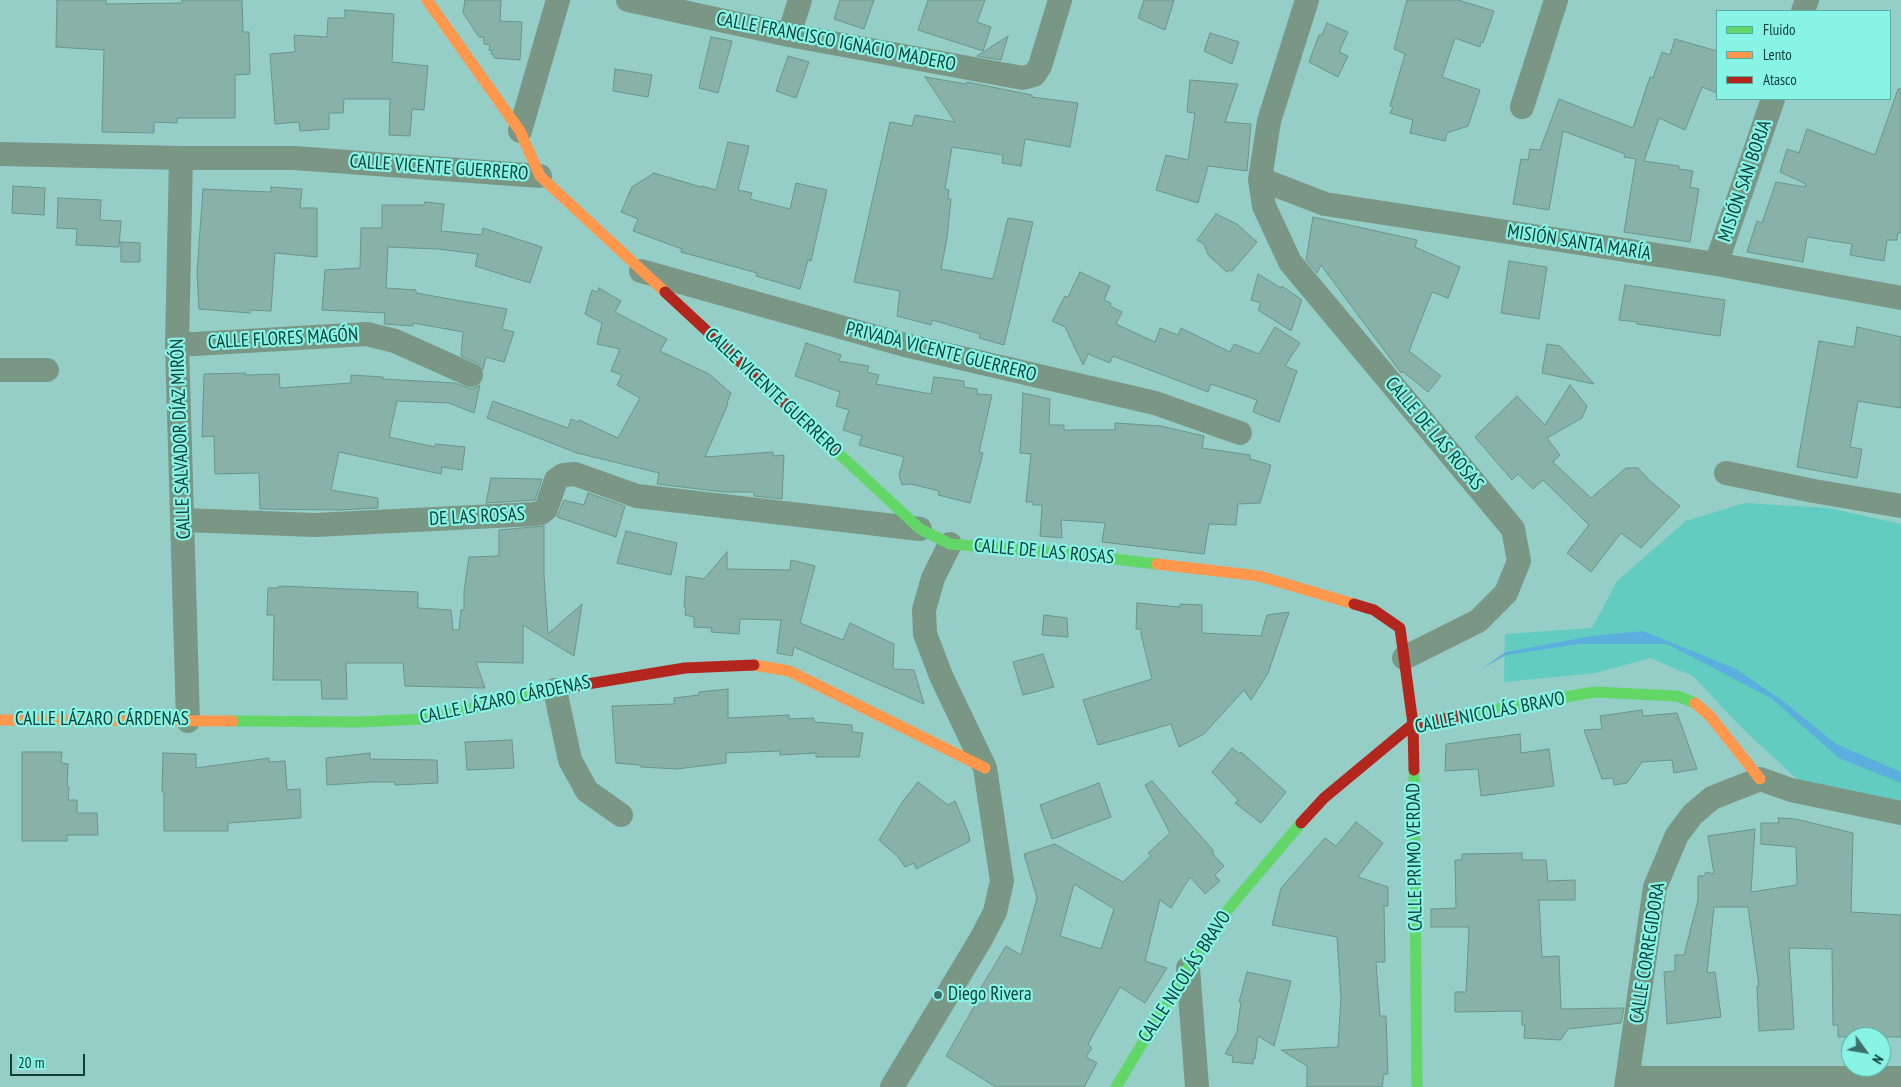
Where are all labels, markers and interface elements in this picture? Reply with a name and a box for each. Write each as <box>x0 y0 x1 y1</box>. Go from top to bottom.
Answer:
street label: CALLE FRANCISCO IGNACIO MADERO <box>714 8 958 76</box>
legend <box>1716 10 1891 100</box>
text: Fluido <box>1763 20 1795 39</box>
text: Lento <box>1763 45 1792 64</box>
text: Atasco <box>1763 70 1797 89</box>
street label: MISIÓN SAN BORJA <box>1714 117 1776 245</box>
street label: CALLE VICENTE GUERRERO <box>349 150 529 186</box>
street label: MISIÓN SANTA MARÍA <box>1506 220 1652 266</box>
street label: PRIVADA VICENTE GUERRERO <box>843 317 1039 387</box>
street label: CALLE FLORES MAGÓN <box>207 324 359 354</box>
street label: CALLE VICENTE GUERRERO <box>700 324 846 462</box>
street label: CALLE SALVADOR DÍAZ MIRÓN <box>166 338 196 540</box>
street label: CALLE DE LAS ROSAS <box>1380 373 1488 495</box>
street label: DE LAS ROSAS <box>429 503 525 531</box>
street label: CALLE DE LAS ROSAS <box>973 535 1115 569</box>
street label: CALLE LÁZARO CÁRDENAS <box>418 671 592 729</box>
street label: CALLE NICOLÁS BRAVO <box>1413 687 1567 739</box>
street label: CALLE LÁZARO CÁRDENAS <box>15 709 189 731</box>
street label: CALLE PRIMO VERDAD <box>1402 783 1428 931</box>
street label: CALLE CORREGIDORA <box>1626 881 1670 1025</box>
street label: CALLE NICOLÁS BRAVO <box>1134 907 1236 1047</box>
place label: Diego Rivera <box>948 984 1032 1006</box>
marker: Diego Rivera <box>932 989 944 1001</box>
north arrow <box>1841 1027 1891 1077</box>
scale bar <box>12 1044 88 1076</box>
text: N <box>1868 1051 1888 1067</box>
text: 20 m <box>18 1053 44 1072</box>

